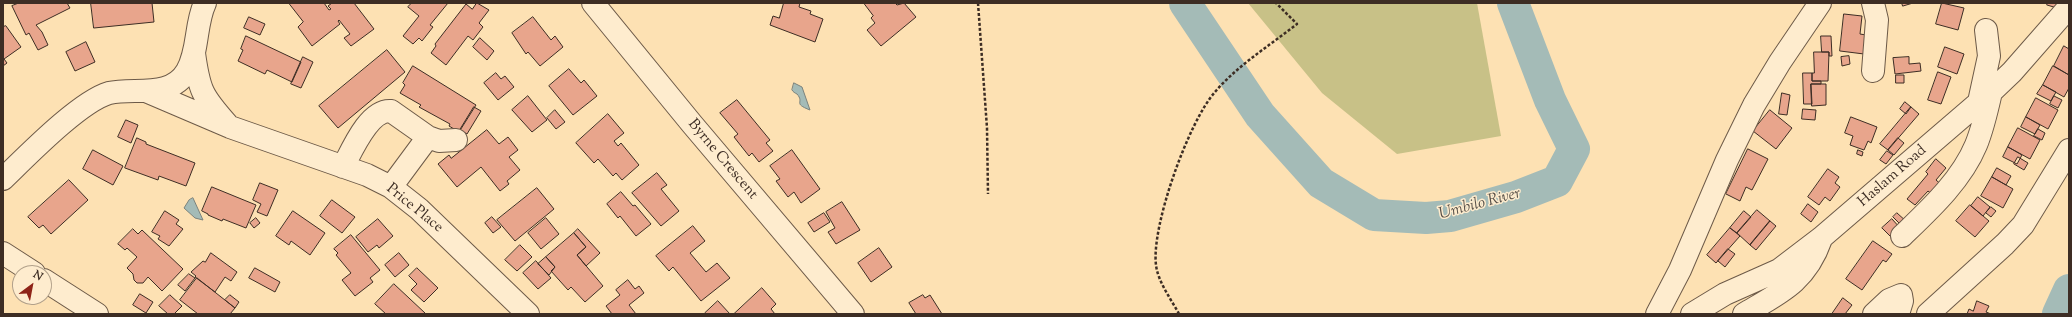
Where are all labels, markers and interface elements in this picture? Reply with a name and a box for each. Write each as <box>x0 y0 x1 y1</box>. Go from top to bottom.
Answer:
street label: Byrne Crescent <box>683 116 761 204</box>
street label: Haslam Road <box>1855 142 1931 212</box>
street label: Price Place <box>382 181 446 237</box>
water label: Umbilo River <box>1437 185 1523 225</box>
north arrow <box>12 265 52 305</box>
text: N <box>30 267 46 285</box>

